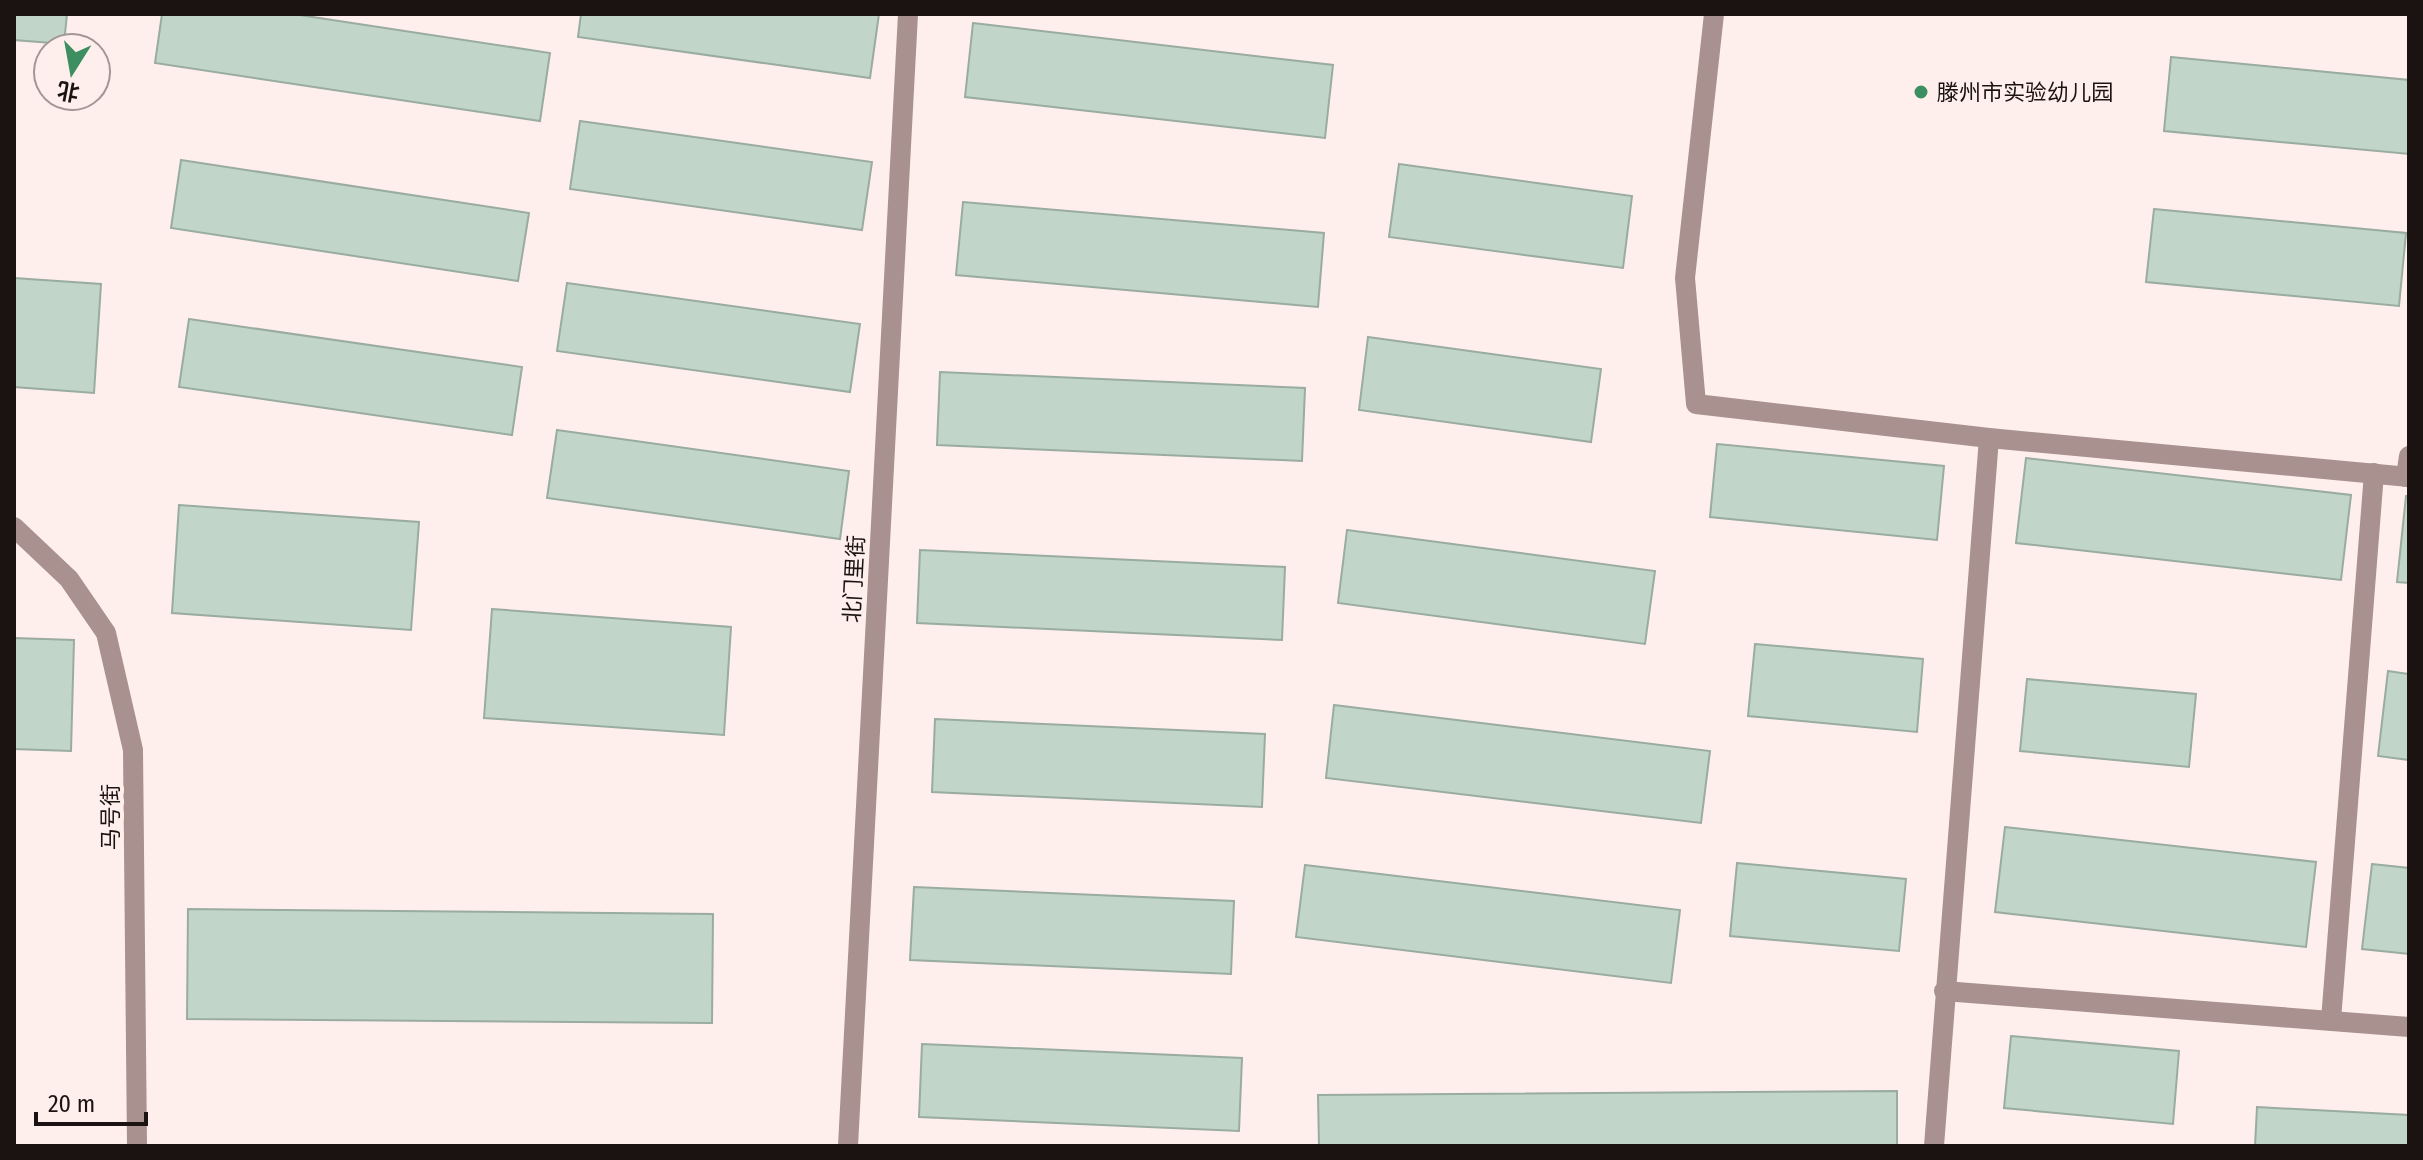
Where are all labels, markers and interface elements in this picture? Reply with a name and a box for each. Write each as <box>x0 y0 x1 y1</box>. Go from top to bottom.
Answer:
north arrow <box>32 32 112 112</box>
text: 北 <box>55 76 82 106</box>
place label: 滕州市实验幼儿园 <box>1937 79 2113 106</box>
marker: 滕州市实验幼儿园 <box>1912 83 1930 101</box>
street label: 北门里街 <box>838 534 870 624</box>
street label: 马号街 <box>97 784 124 850</box>
scale bar <box>36 1076 146 1126</box>
text: 20 m <box>48 1090 95 1118</box>

